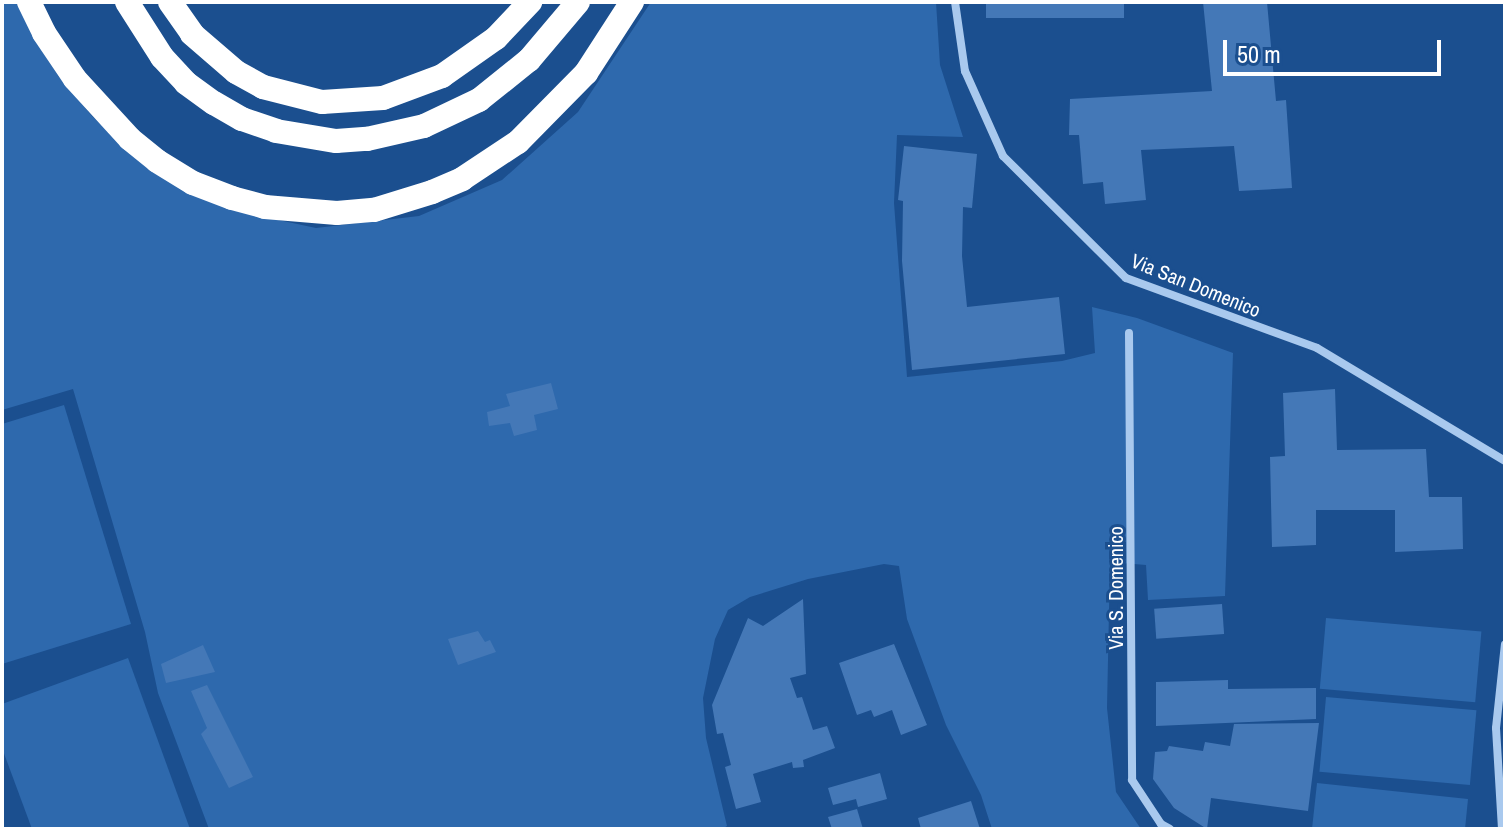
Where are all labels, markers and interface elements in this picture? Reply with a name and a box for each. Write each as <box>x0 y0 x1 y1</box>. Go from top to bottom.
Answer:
scale bar <box>1227 24 1445 74</box>
text: 50 m <box>1237 38 1281 70</box>
street label: Via San Domenico <box>1128 248 1264 322</box>
street label: Via S. Domenico <box>1103 526 1127 650</box>

